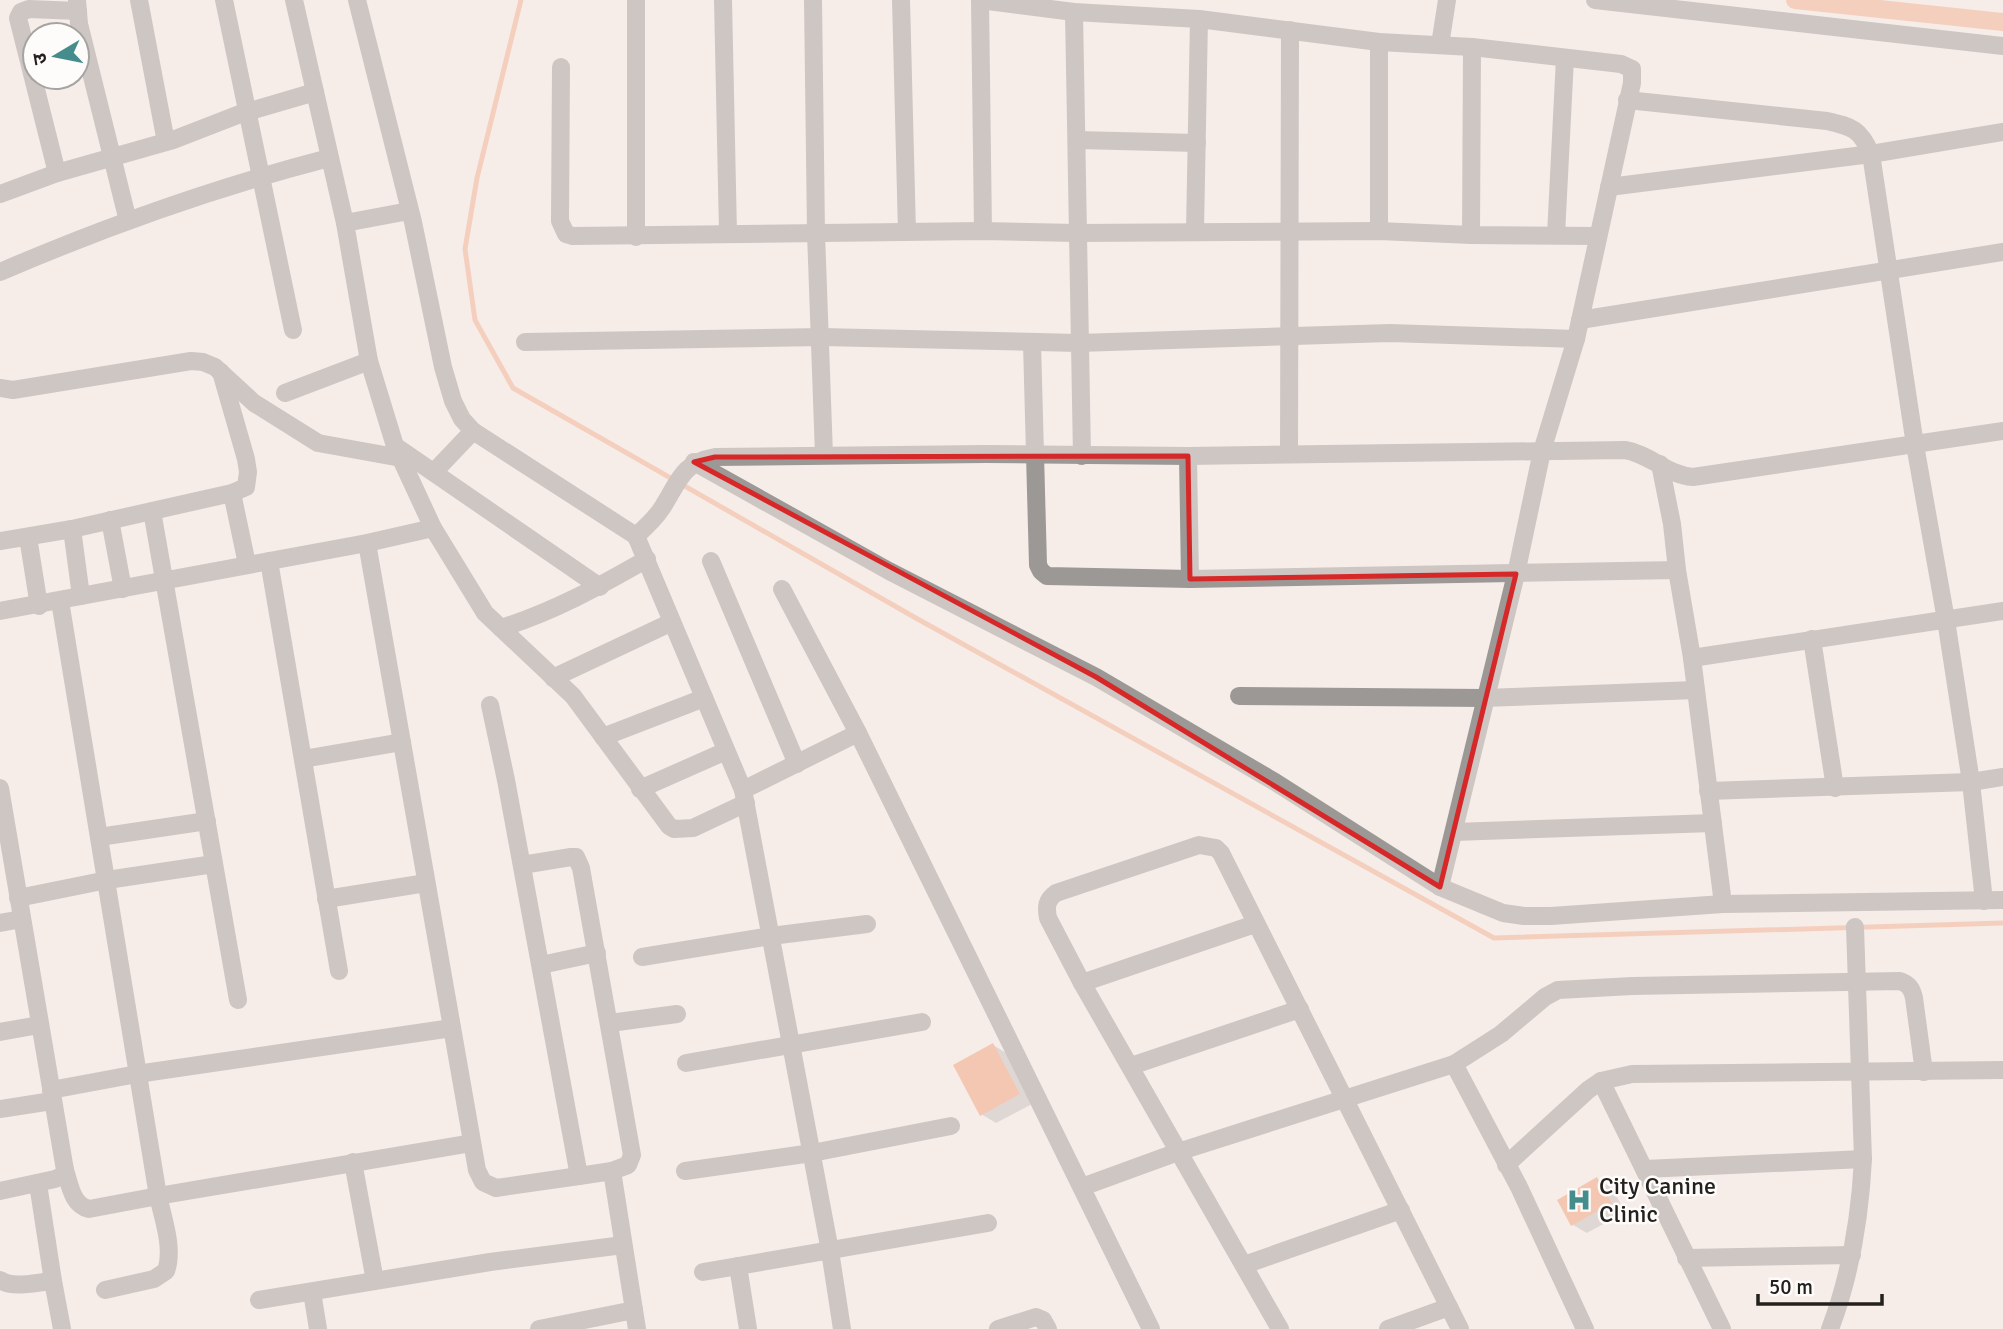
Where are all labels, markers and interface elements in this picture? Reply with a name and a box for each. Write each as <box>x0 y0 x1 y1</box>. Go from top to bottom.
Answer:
north arrow <box>21 21 91 91</box>
text: उ <box>27 50 53 66</box>
place label: City Canine Clinic <box>1599 1171 1716 1229</box>
hospital icon: City Canine Clinic <box>1565 1186 1593 1214</box>
scale bar <box>1758 1262 1882 1306</box>
text: 50 m <box>1769 1274 1813 1300</box>

